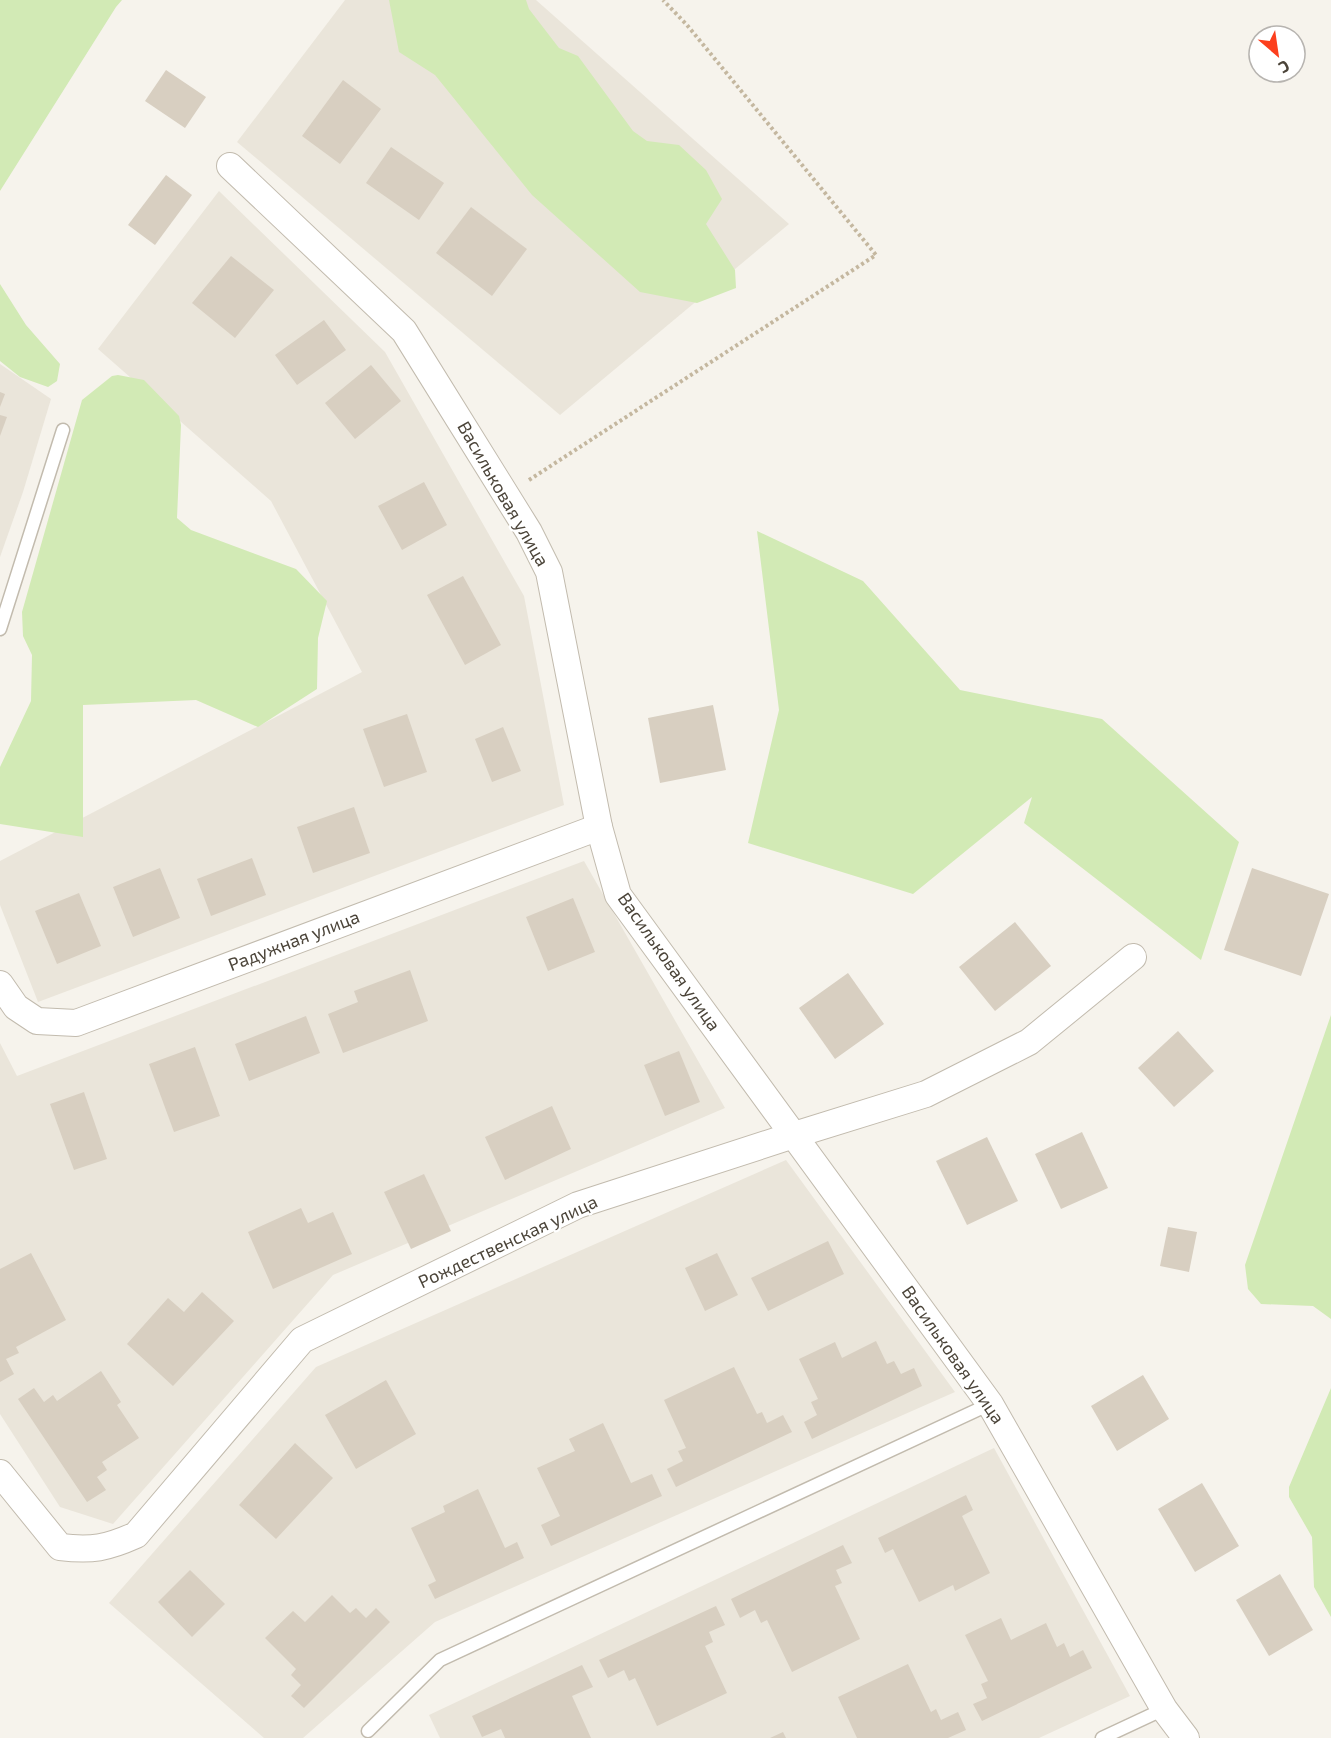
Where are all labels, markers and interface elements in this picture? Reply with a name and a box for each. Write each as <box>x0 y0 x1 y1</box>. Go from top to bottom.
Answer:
north arrow <box>1247 24 1307 84</box>
text: С <box>1276 57 1293 78</box>
street label: Васильковая улица <box>453 417 554 570</box>
street label: Васильковая улица <box>614 888 726 1035</box>
street label: Радужная улица <box>225 905 363 975</box>
street label: Рождественская улица <box>414 1190 601 1292</box>
street label: Васильковая улица <box>898 1281 1010 1428</box>

